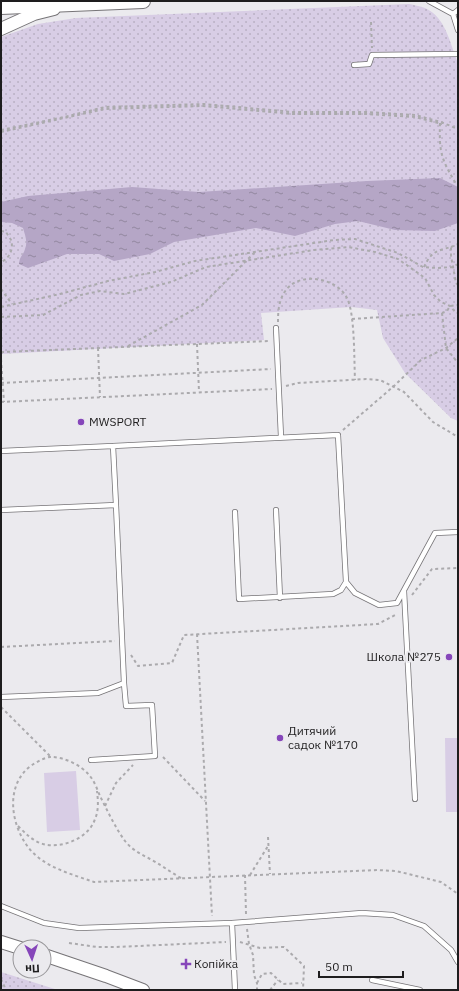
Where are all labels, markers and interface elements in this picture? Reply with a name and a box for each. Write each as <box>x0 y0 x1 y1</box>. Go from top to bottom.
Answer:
place label: MWSPORT <box>89 414 147 429</box>
marker: MWSPORT <box>76 417 86 427</box>
place label: Школа №275 <box>367 649 441 664</box>
marker: Школа №275 <box>444 652 454 662</box>
place label: Дитячий садок №170 <box>288 723 358 752</box>
marker: Дитячий садок №170 <box>275 733 285 743</box>
north arrow <box>12 939 52 979</box>
scale bar <box>319 953 403 979</box>
place label: Копійка <box>194 956 239 971</box>
marker: Копійка <box>181 959 191 969</box>
text: 50 m <box>325 959 353 974</box>
text: Пн <box>25 962 40 976</box>

